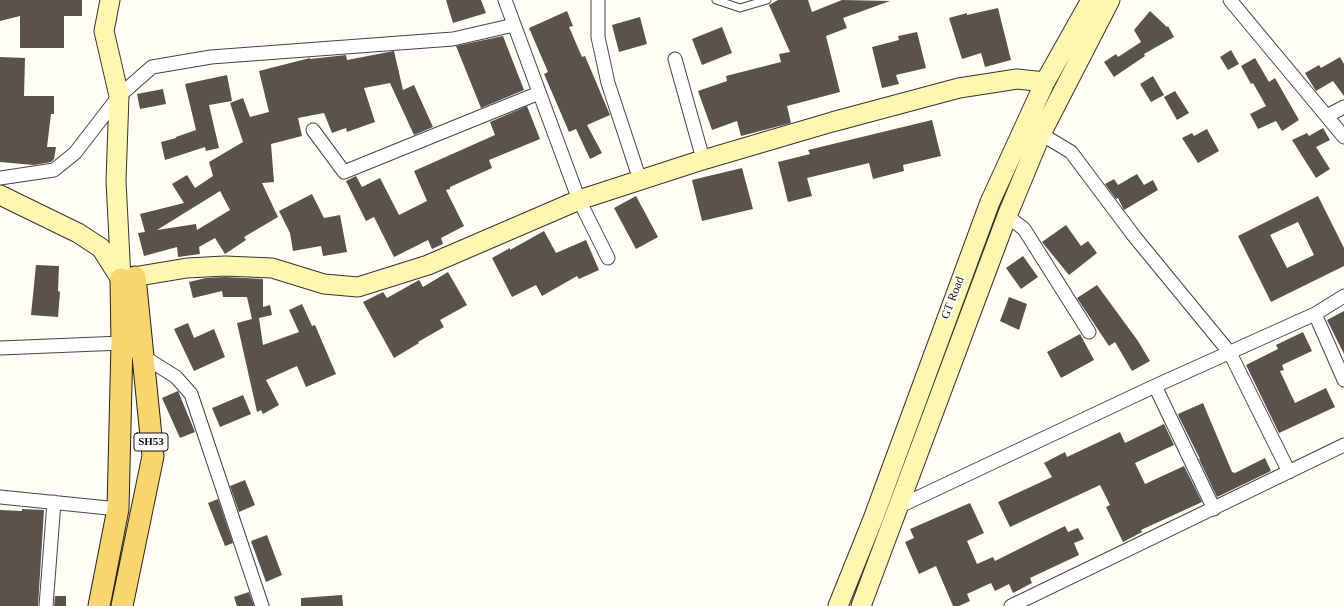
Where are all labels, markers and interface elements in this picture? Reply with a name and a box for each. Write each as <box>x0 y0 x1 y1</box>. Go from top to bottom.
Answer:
street label: GT Road <box>938 275 968 321</box>
road number: SH53 <box>134 433 168 451</box>

